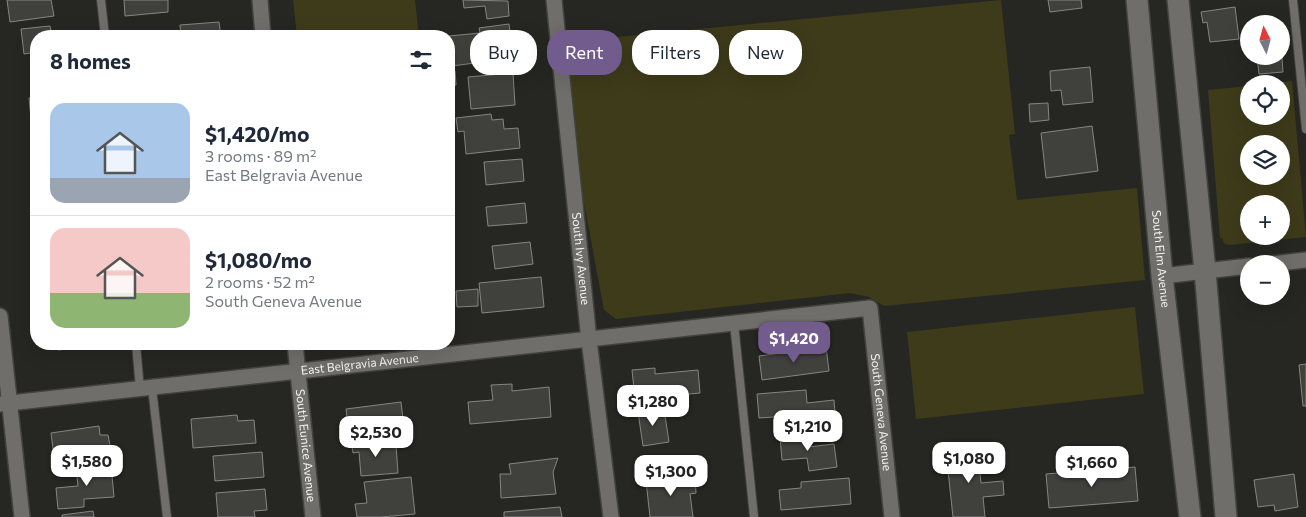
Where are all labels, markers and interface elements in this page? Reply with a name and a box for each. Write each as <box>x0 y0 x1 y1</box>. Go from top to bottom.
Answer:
north arrow <box>1240 15 1290 65</box>
map controls <box>1240 15 1290 305</box>
chip: Buy <box>470 30 537 75</box>
chip: Rent <box>547 30 622 75</box>
chip: Filters <box>632 30 719 75</box>
chip: New <box>729 30 802 75</box>
icon: filters <box>407 46 435 74</box>
text: 8 homes <box>50 48 131 73</box>
button: locate <box>1240 75 1290 125</box>
text: $1,420/mo <box>205 121 309 146</box>
icon: home <box>90 123 150 183</box>
button: layers <box>1240 135 1290 185</box>
text: 3 rooms · 89 m² <box>205 146 316 165</box>
text: East Belgravia Avenue <box>205 165 363 184</box>
button: + <box>1240 195 1290 245</box>
street label: South Elm Avenue <box>1150 209 1174 308</box>
street label: South Ivy Avenue <box>570 211 593 306</box>
text: $1,080/mo <box>205 247 312 272</box>
icon: home <box>90 248 150 308</box>
button: − <box>1240 255 1290 305</box>
text: 2 rooms · 52 m² <box>205 272 315 291</box>
text: South Geneva Avenue <box>205 291 362 310</box>
pin: $1,420 <box>753 322 835 364</box>
text: $1,420 <box>769 328 819 347</box>
street label: East Belgravia Avenue <box>300 350 419 377</box>
street label: South Geneva Avenue <box>869 353 895 471</box>
pin: $1,280 <box>612 384 694 427</box>
street label: South Eunice Avenue <box>294 388 319 503</box>
text: $1,280 <box>628 391 678 410</box>
pin: $1,210 <box>767 410 849 452</box>
pin: $2,530 <box>335 416 417 458</box>
text: $1,210 <box>784 416 832 435</box>
text: $2,530 <box>350 422 402 441</box>
pin: $1,080 <box>928 442 1010 484</box>
pin: $1,580 <box>46 444 128 487</box>
pin: $1,660 <box>1051 446 1133 488</box>
text: $1,080 <box>943 448 995 467</box>
text: $1,580 <box>62 451 112 470</box>
text: $1,660 <box>1067 452 1117 471</box>
pin: $1,300 <box>630 454 712 497</box>
text: $1,300 <box>645 461 697 480</box>

